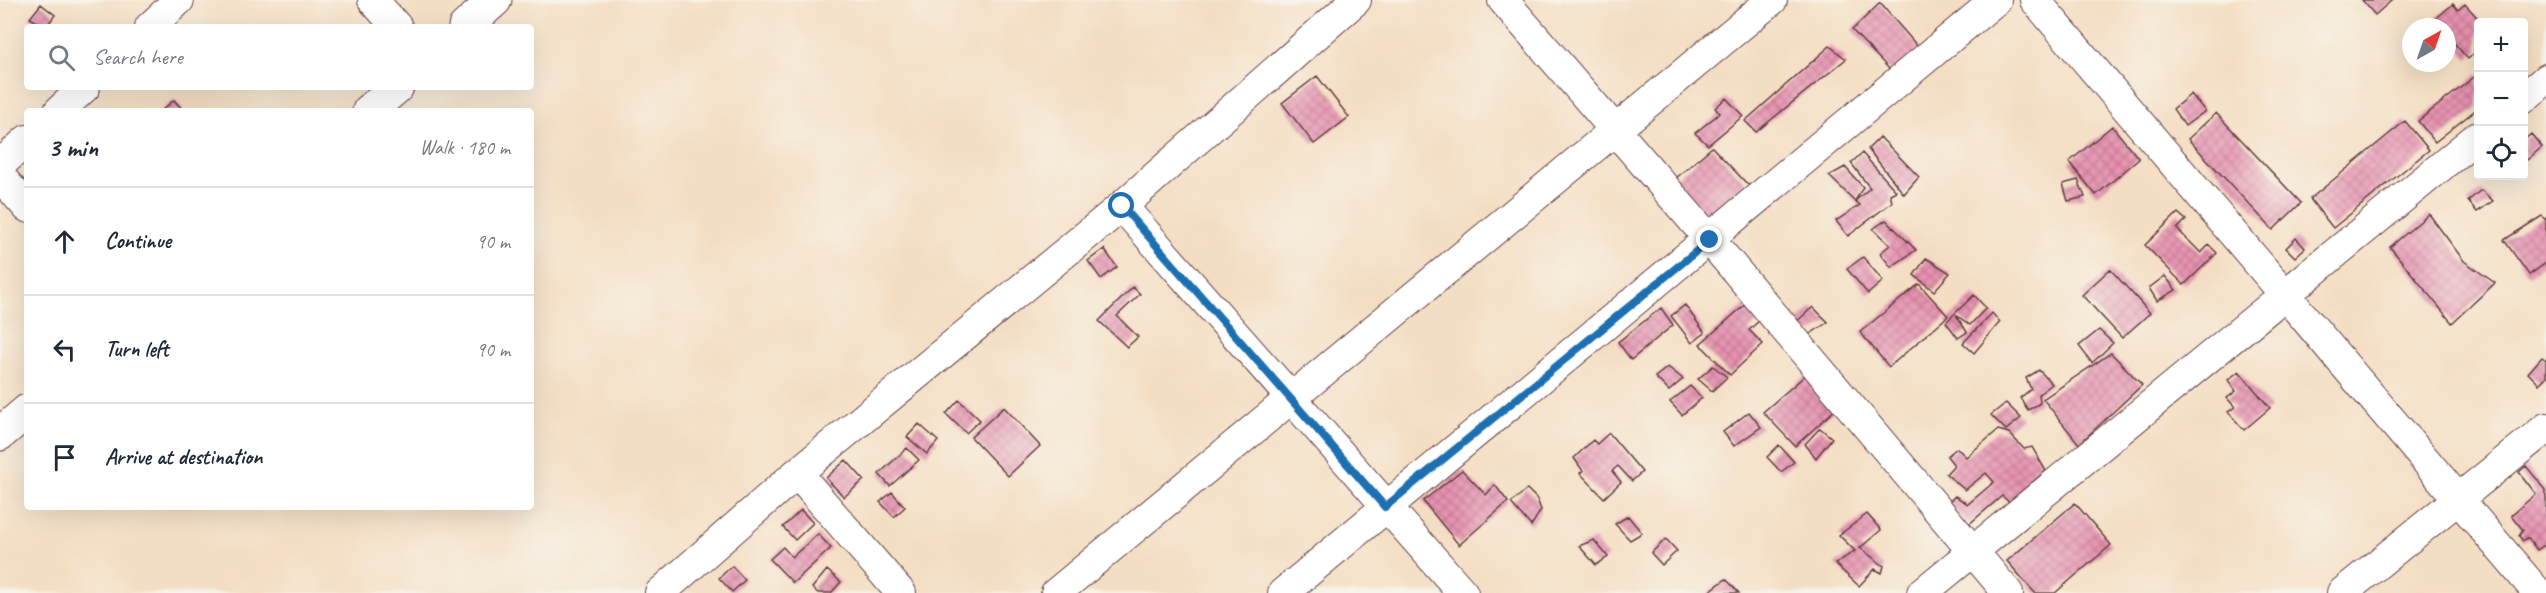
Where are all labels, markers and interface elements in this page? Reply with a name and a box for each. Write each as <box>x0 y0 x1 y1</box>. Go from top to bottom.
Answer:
north arrow <box>2402 18 2456 72</box>
map controls <box>2474 18 2528 180</box>
button: + <box>2474 18 2528 72</box>
search box <box>24 24 534 90</box>
icon: search <box>45 41 78 74</box>
text: Search here <box>93 43 183 71</box>
button: − <box>2474 72 2528 126</box>
button: locate <box>2474 126 2528 180</box>
text: 3 min <box>48 131 98 164</box>
text: Walk · 180 m <box>420 135 510 160</box>
route start <box>1108 192 1134 218</box>
icon: ahead <box>48 225 81 258</box>
route end <box>1696 226 1722 252</box>
text: Continue <box>105 227 171 255</box>
text: 90 m <box>476 229 510 254</box>
icon: left <box>48 333 81 366</box>
text: Turn left <box>105 335 169 363</box>
text: 90 m <box>476 337 510 362</box>
icon: arrive <box>48 441 81 474</box>
text: Arrive at destination <box>105 443 262 471</box>

